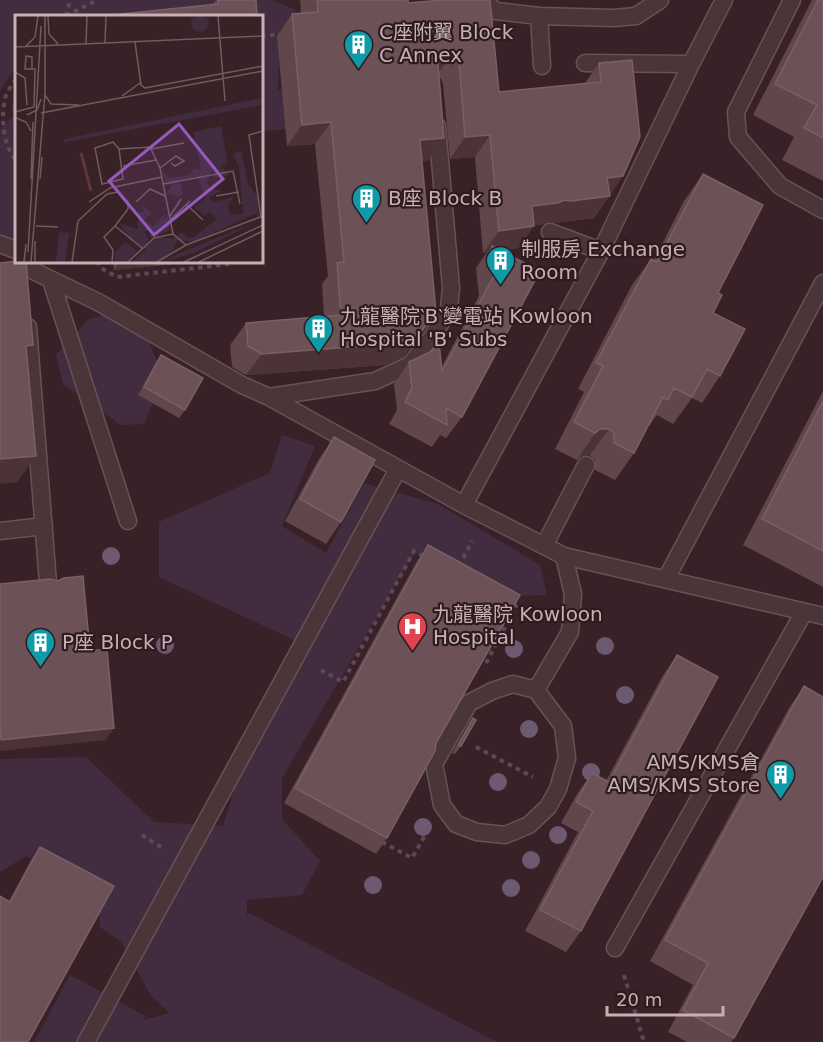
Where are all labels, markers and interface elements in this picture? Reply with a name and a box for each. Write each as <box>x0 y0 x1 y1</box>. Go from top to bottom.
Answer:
inset map <box>15 15 262 262</box>
place label: C座附翼 Block C Annex <box>379 20 514 67</box>
building icon: C座附翼 Block C Annex <box>342 28 374 70</box>
building icon: B座 Block B <box>351 182 383 224</box>
place label: B座 Block B <box>388 186 502 210</box>
place label: 制服房 Exchange Room <box>521 237 685 284</box>
building icon: 制服房 Exchange Room <box>484 244 516 286</box>
place label: 九龍醫院‵B‵變電站 Kowloon Hospital 'B' Subs <box>340 304 593 351</box>
building icon: 九龍醫院‵B‵變電站 Kowloon Hospital 'B' Subs <box>303 312 335 354</box>
place label: 九龍醫院 Kowloon Hospital <box>433 602 603 649</box>
hospital icon: 九龍醫院 Kowloon Hospital <box>396 610 428 652</box>
building icon: P座 Block P <box>25 626 57 668</box>
place label: P座 Block P <box>62 630 173 654</box>
place label: AMS/KMS倉 AMS/KMS Store <box>607 750 760 797</box>
building icon: AMS/KMS倉 AMS/KMS Store <box>765 758 797 800</box>
scale bar <box>607 979 722 1017</box>
text: 20 m <box>616 989 662 1010</box>

